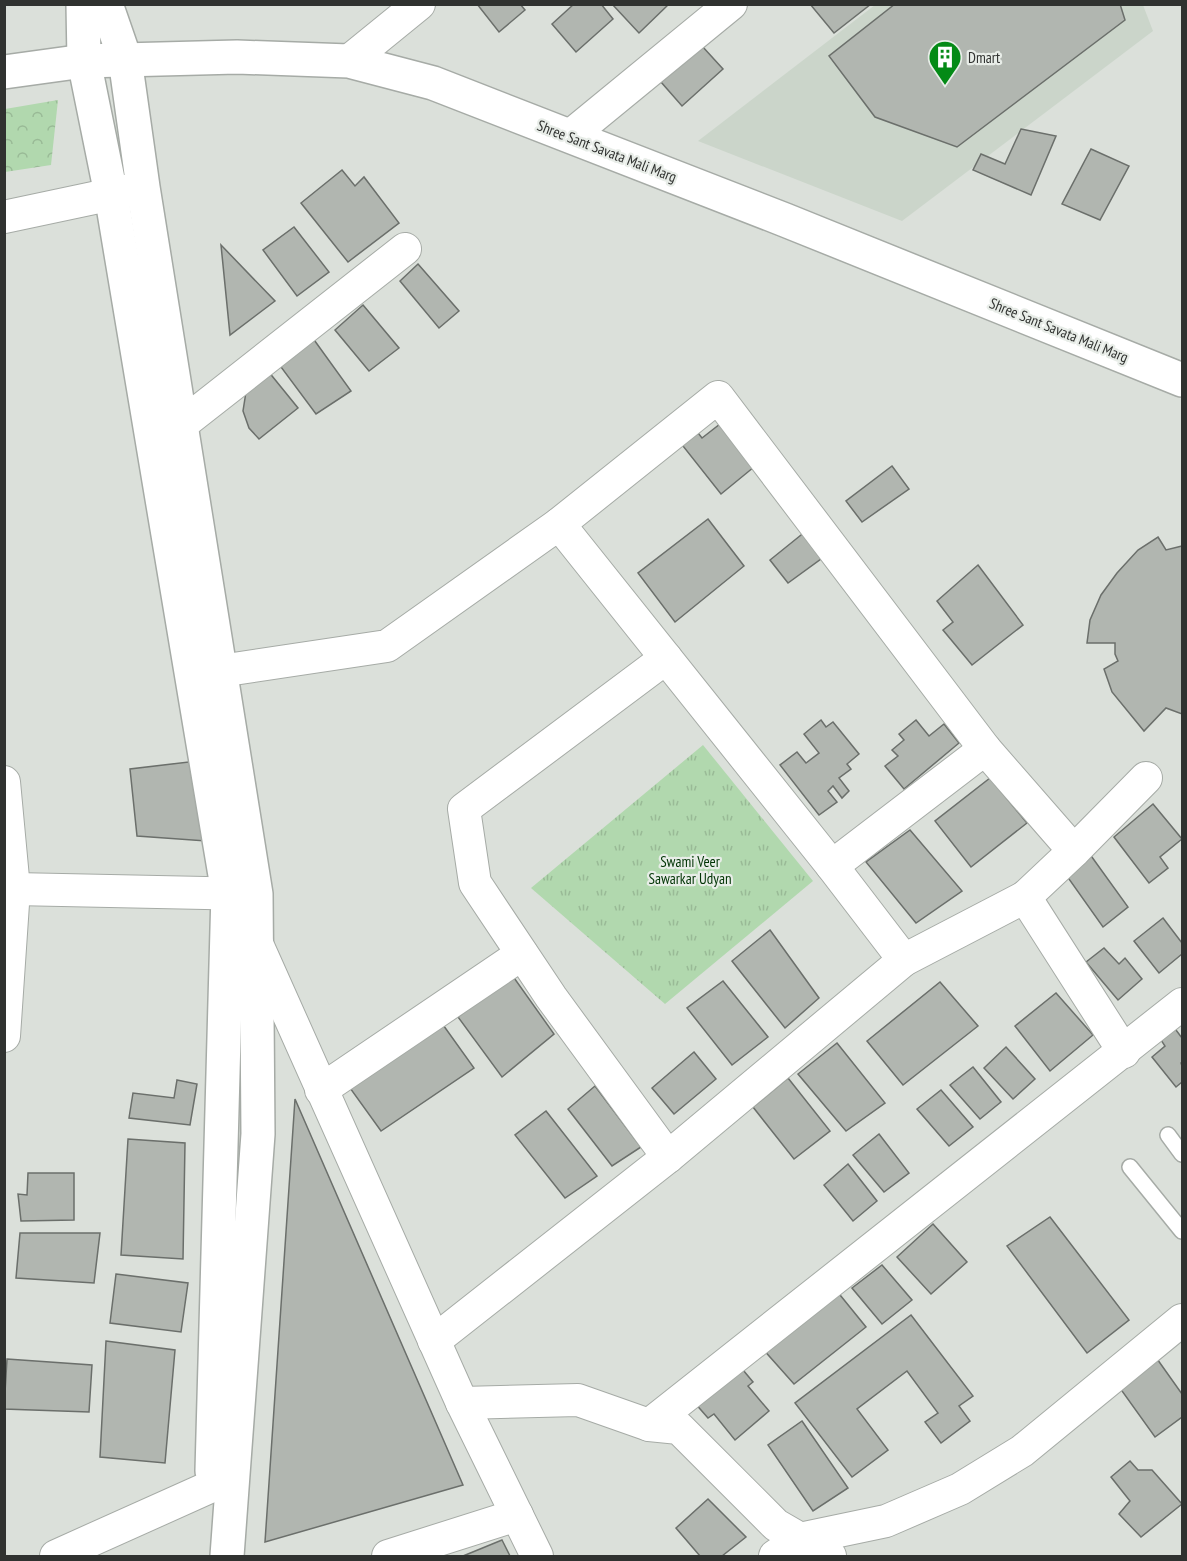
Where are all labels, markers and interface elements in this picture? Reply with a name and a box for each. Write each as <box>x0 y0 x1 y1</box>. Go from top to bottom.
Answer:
building icon: Dmart <box>927 39 963 86</box>
place label: Dmart <box>968 48 1000 67</box>
street label: Shree Sant Savata Mali Marg <box>534 116 680 186</box>
street label: Shree Sant Savata Mali Marg <box>987 293 1131 367</box>
park label: Swami Veer Sawarkar Udyan <box>648 852 732 888</box>

